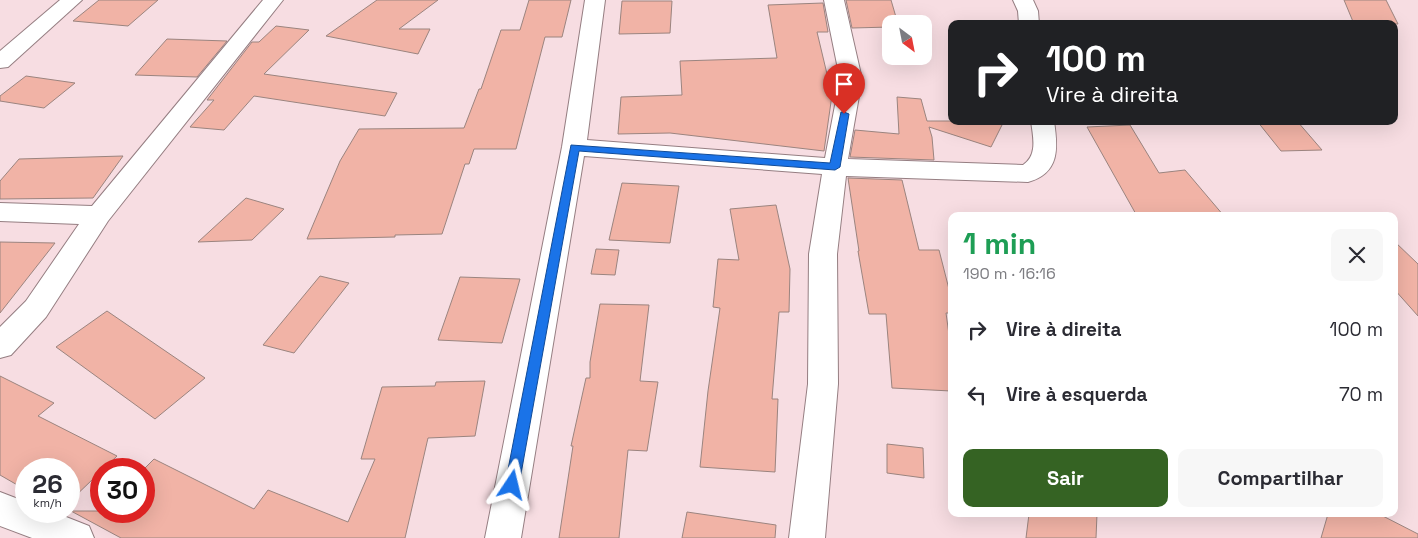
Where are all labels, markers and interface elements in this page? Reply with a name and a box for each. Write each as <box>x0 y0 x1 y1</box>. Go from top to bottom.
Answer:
north arrow <box>882 15 932 65</box>
map controls <box>882 15 932 65</box>
text: 100 m <box>1046 37 1146 81</box>
icon: right <box>963 40 1028 105</box>
pin <box>823 63 865 114</box>
icon: arrive <box>830 70 858 98</box>
text: Vire à direita <box>1046 80 1178 108</box>
text: 1 min <box>963 224 1036 263</box>
button: close <box>1331 229 1383 281</box>
text: 190 m · 16:16 <box>963 263 1056 284</box>
icon: right <box>963 316 991 344</box>
text: Vire à direita <box>1006 317 1122 342</box>
text: 100 m <box>1329 317 1383 342</box>
icon: left <box>963 381 991 409</box>
text: Vire à esquerda <box>1006 382 1148 407</box>
text: 70 m <box>1339 382 1383 407</box>
button: Sair <box>963 449 1168 507</box>
button: Compartilhar <box>1178 449 1383 507</box>
speed limit sign: 30 <box>90 458 155 523</box>
position arrow <box>485 458 537 510</box>
text: 26 <box>32 468 63 500</box>
text: km/h <box>33 495 62 511</box>

